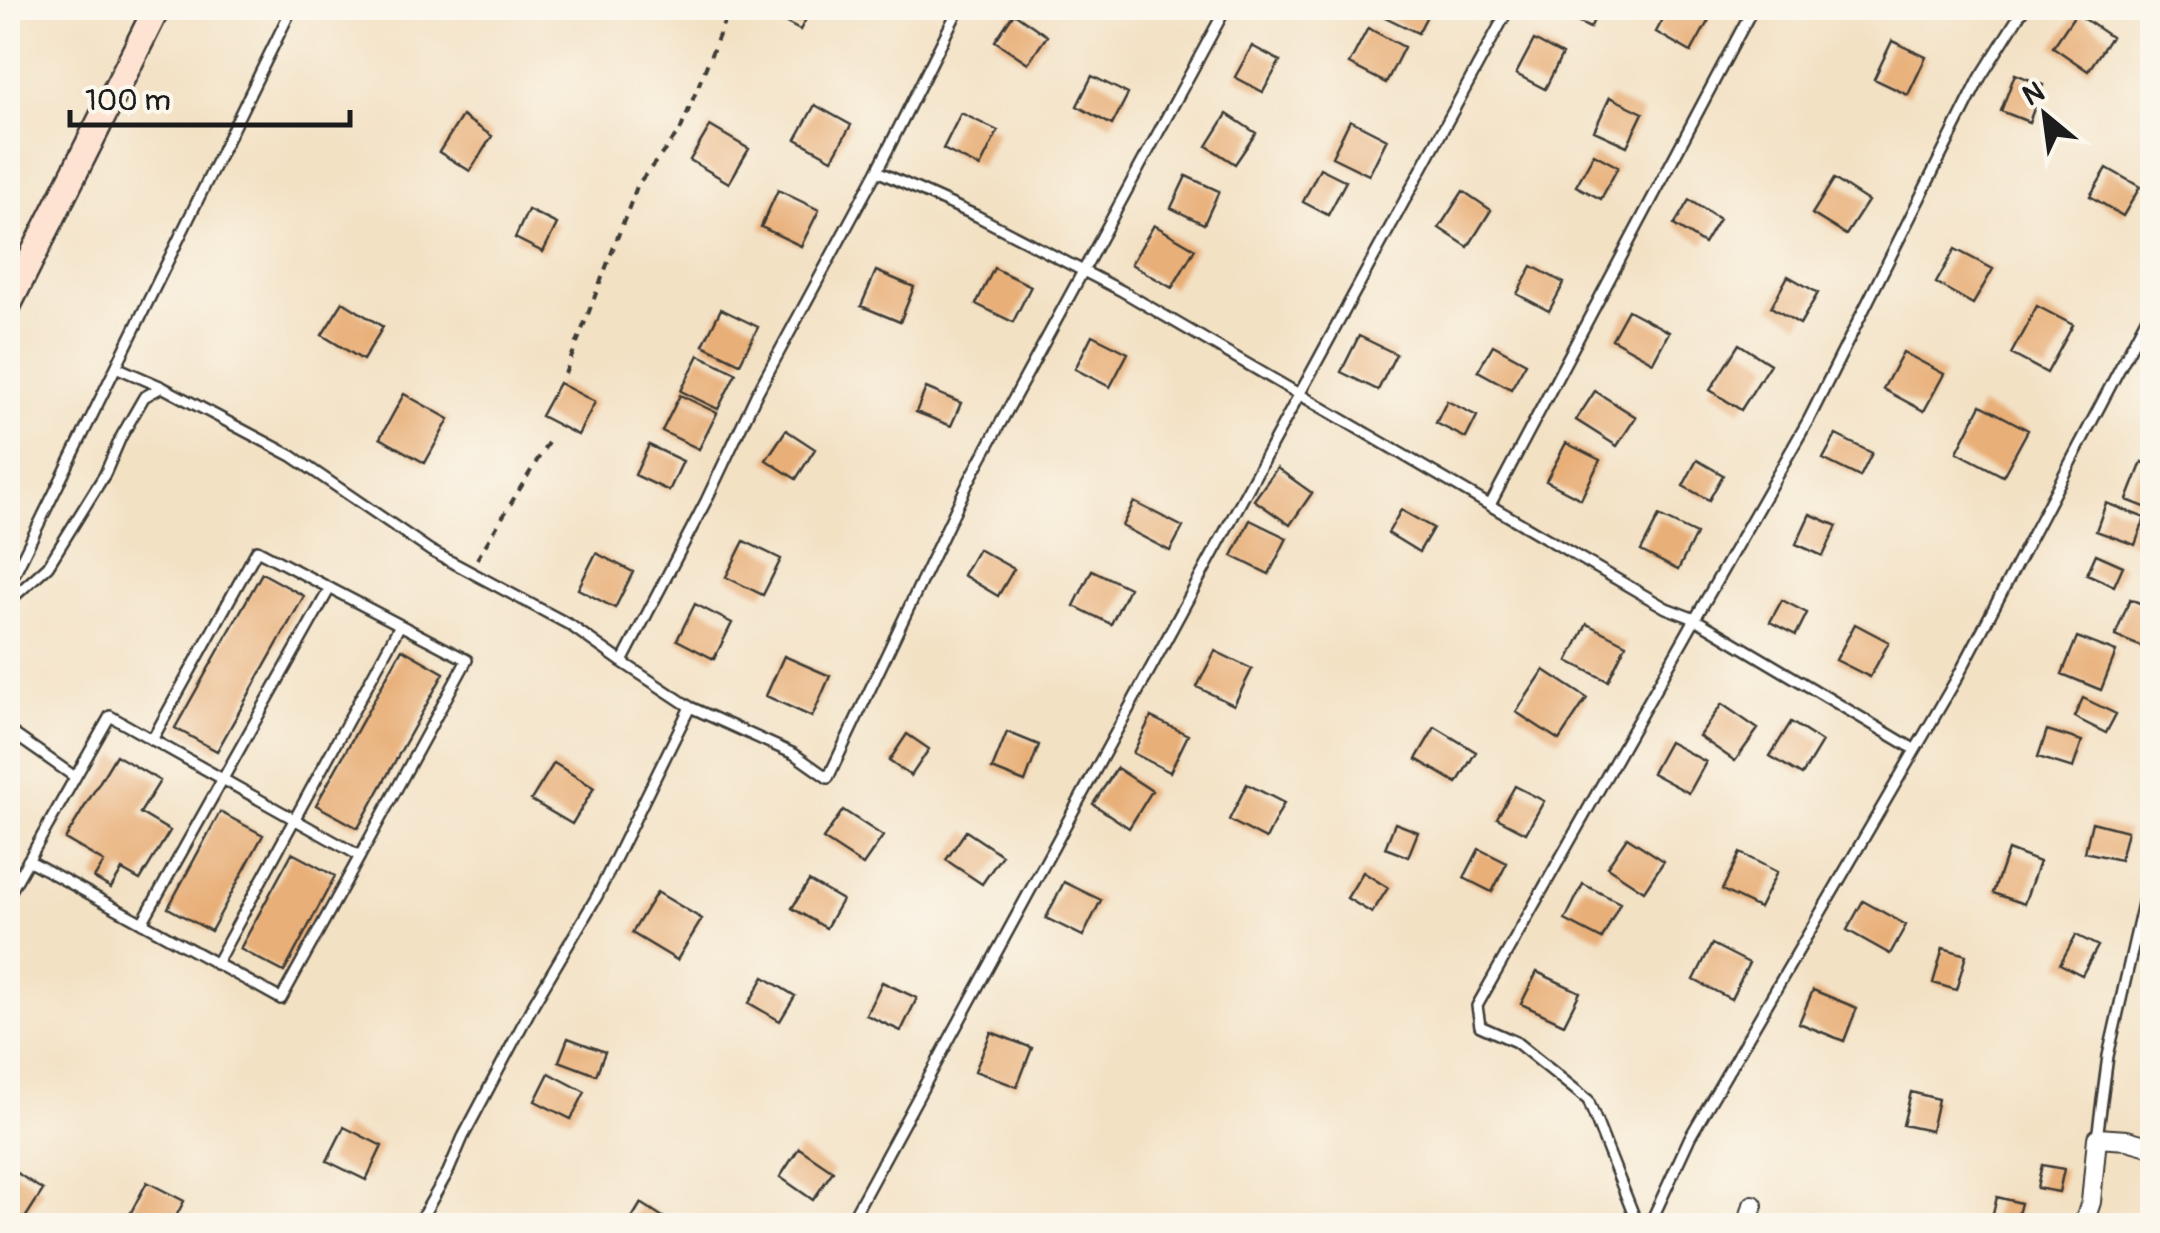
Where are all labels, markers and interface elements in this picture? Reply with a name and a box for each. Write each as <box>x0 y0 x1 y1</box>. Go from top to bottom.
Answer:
scale bar <box>70 65 350 127</box>
north arrow <box>1995 65 2095 165</box>
text: N <box>2017 75 2050 114</box>
text: 100 m <box>85 82 171 119</box>

